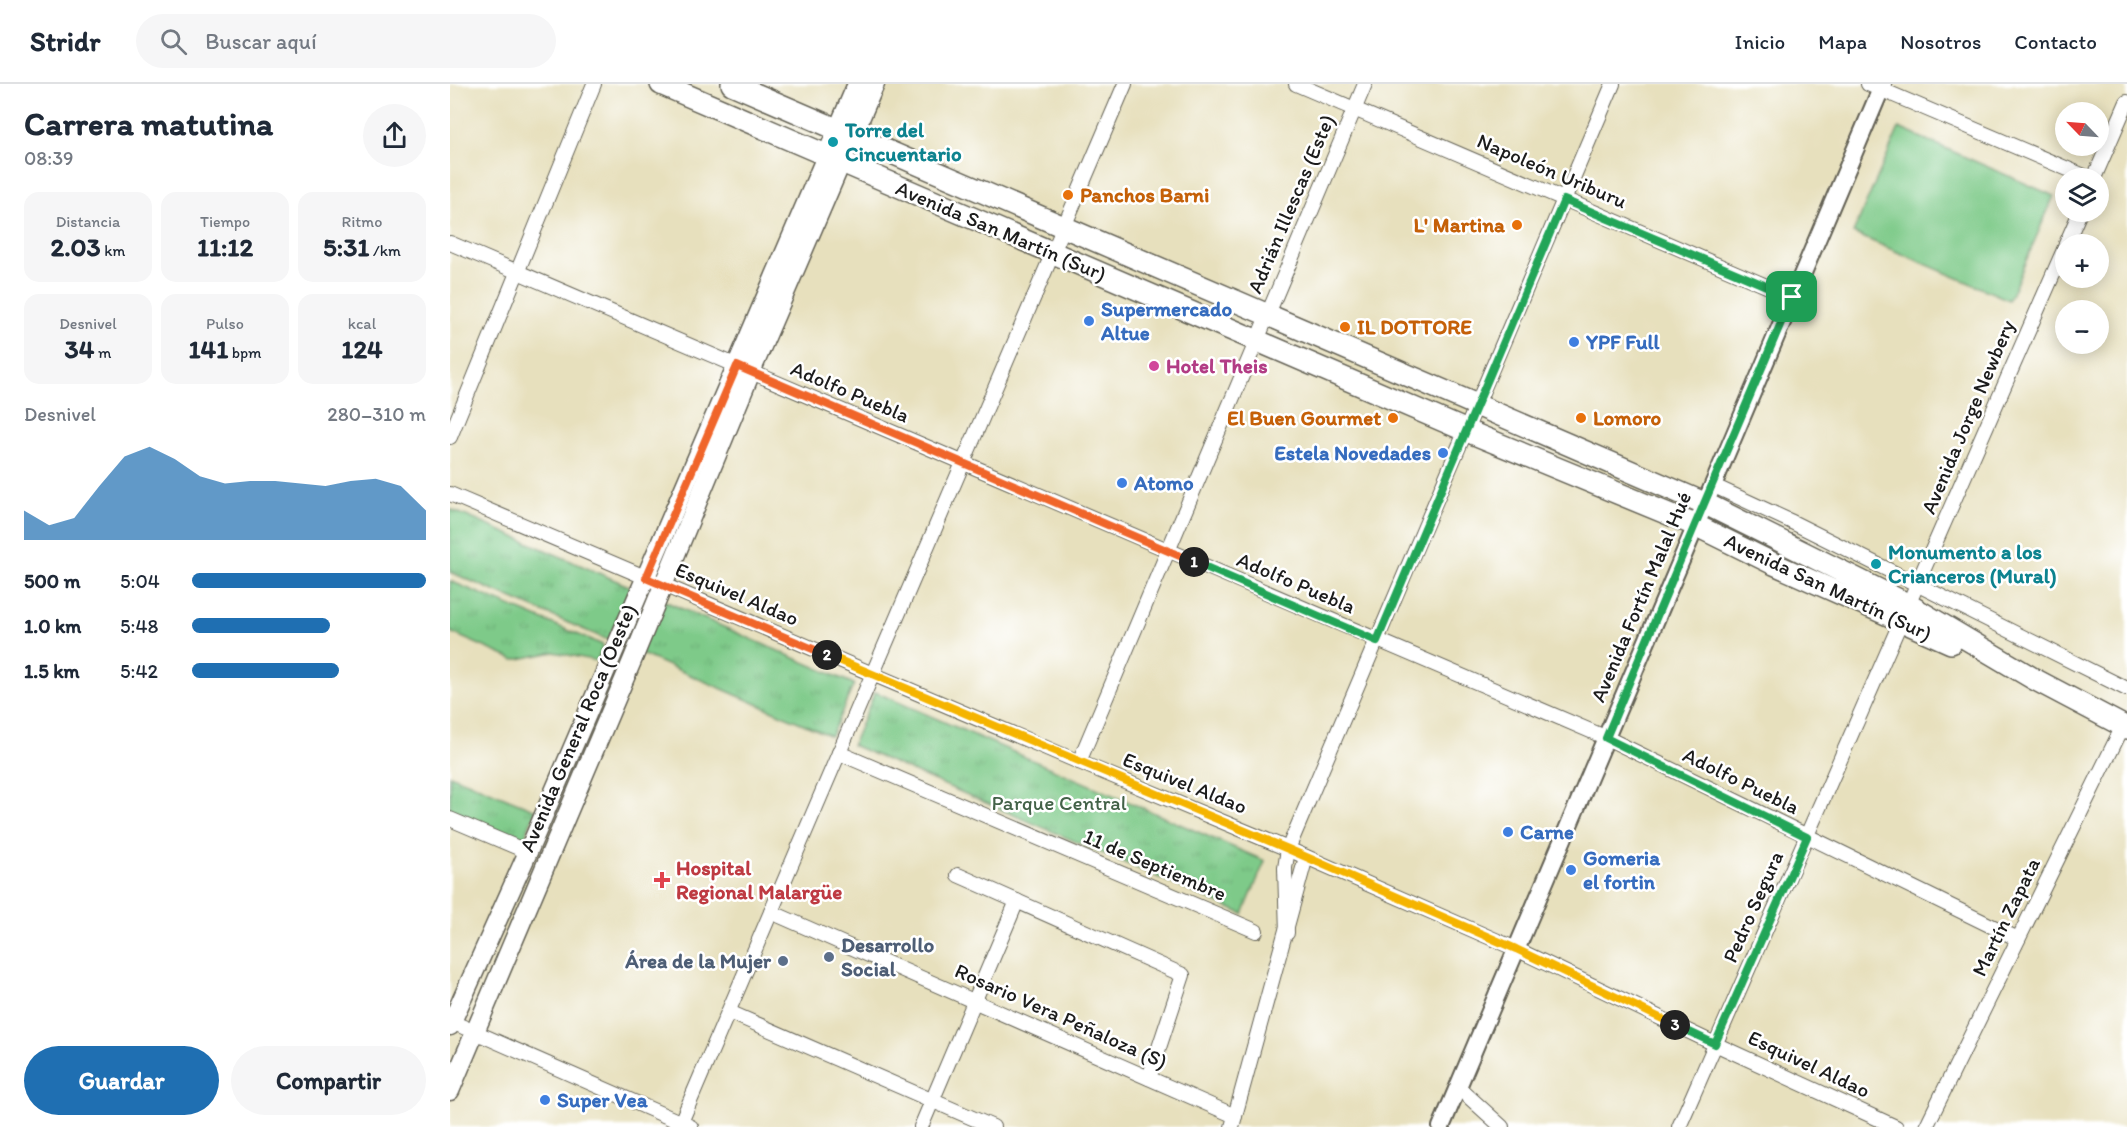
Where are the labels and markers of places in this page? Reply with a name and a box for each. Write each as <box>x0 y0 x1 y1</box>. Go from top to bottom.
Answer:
place label: Torre del Cincuentario <box>844 117 962 166</box>
marker: Torre del Cincuentario <box>826 135 840 149</box>
place label: Panchos Barni <box>1080 182 1209 207</box>
marker: Panchos Barni <box>1061 188 1075 202</box>
place label: L' Martina <box>1413 212 1506 237</box>
marker: L' Martina <box>1510 218 1524 232</box>
pin <box>1766 271 1817 322</box>
place label: Supermercado Altue <box>1100 296 1232 345</box>
marker: Supermercado Altue <box>1082 314 1096 328</box>
place label: IL DOTTORE <box>1357 314 1472 339</box>
marker: IL DOTTORE <box>1338 320 1352 334</box>
place label: YPF Full <box>1585 329 1660 354</box>
marker: YPF Full <box>1567 335 1581 349</box>
place label: Hotel Theis <box>1166 353 1268 378</box>
marker: Hotel Theis <box>1147 359 1161 373</box>
place label: El Buen Gourmet <box>1227 405 1381 430</box>
place label: Lomoro <box>1593 405 1662 430</box>
marker: El Buen Gourmet <box>1386 411 1400 425</box>
marker: Lomoro <box>1574 411 1588 425</box>
place label: Estela Novedades <box>1274 440 1431 465</box>
marker: Estela Novedades <box>1436 446 1450 460</box>
place label: Atomo <box>1133 470 1194 495</box>
marker: Atomo <box>1115 476 1129 490</box>
place label: Monumento a los Crianceros (Mural) <box>1888 539 2057 589</box>
pin: 1 <box>1179 547 1209 577</box>
marker: Monumento a los Crianceros (Mural) <box>1869 557 1883 571</box>
pin: 2 <box>812 640 842 670</box>
place label: Carne <box>1520 819 1574 844</box>
marker: Carne <box>1501 825 1515 839</box>
place label: Gomeria el fortin <box>1583 845 1661 894</box>
place label: Hospital Regional Malargüe <box>676 855 842 905</box>
marker: Gomeria el fortin <box>1564 863 1578 877</box>
marker: Hospital Regional Malargüe <box>653 871 671 889</box>
place label: Desarrollo Social <box>841 932 934 981</box>
place label: Área de la Mujer <box>624 948 772 974</box>
marker: Desarrollo Social <box>822 950 836 964</box>
marker: Área de la Mujer <box>776 954 790 968</box>
pin: 3 <box>1660 1010 1690 1040</box>
place label: Super Vea <box>557 1087 649 1113</box>
marker: Super Vea <box>538 1093 552 1107</box>

